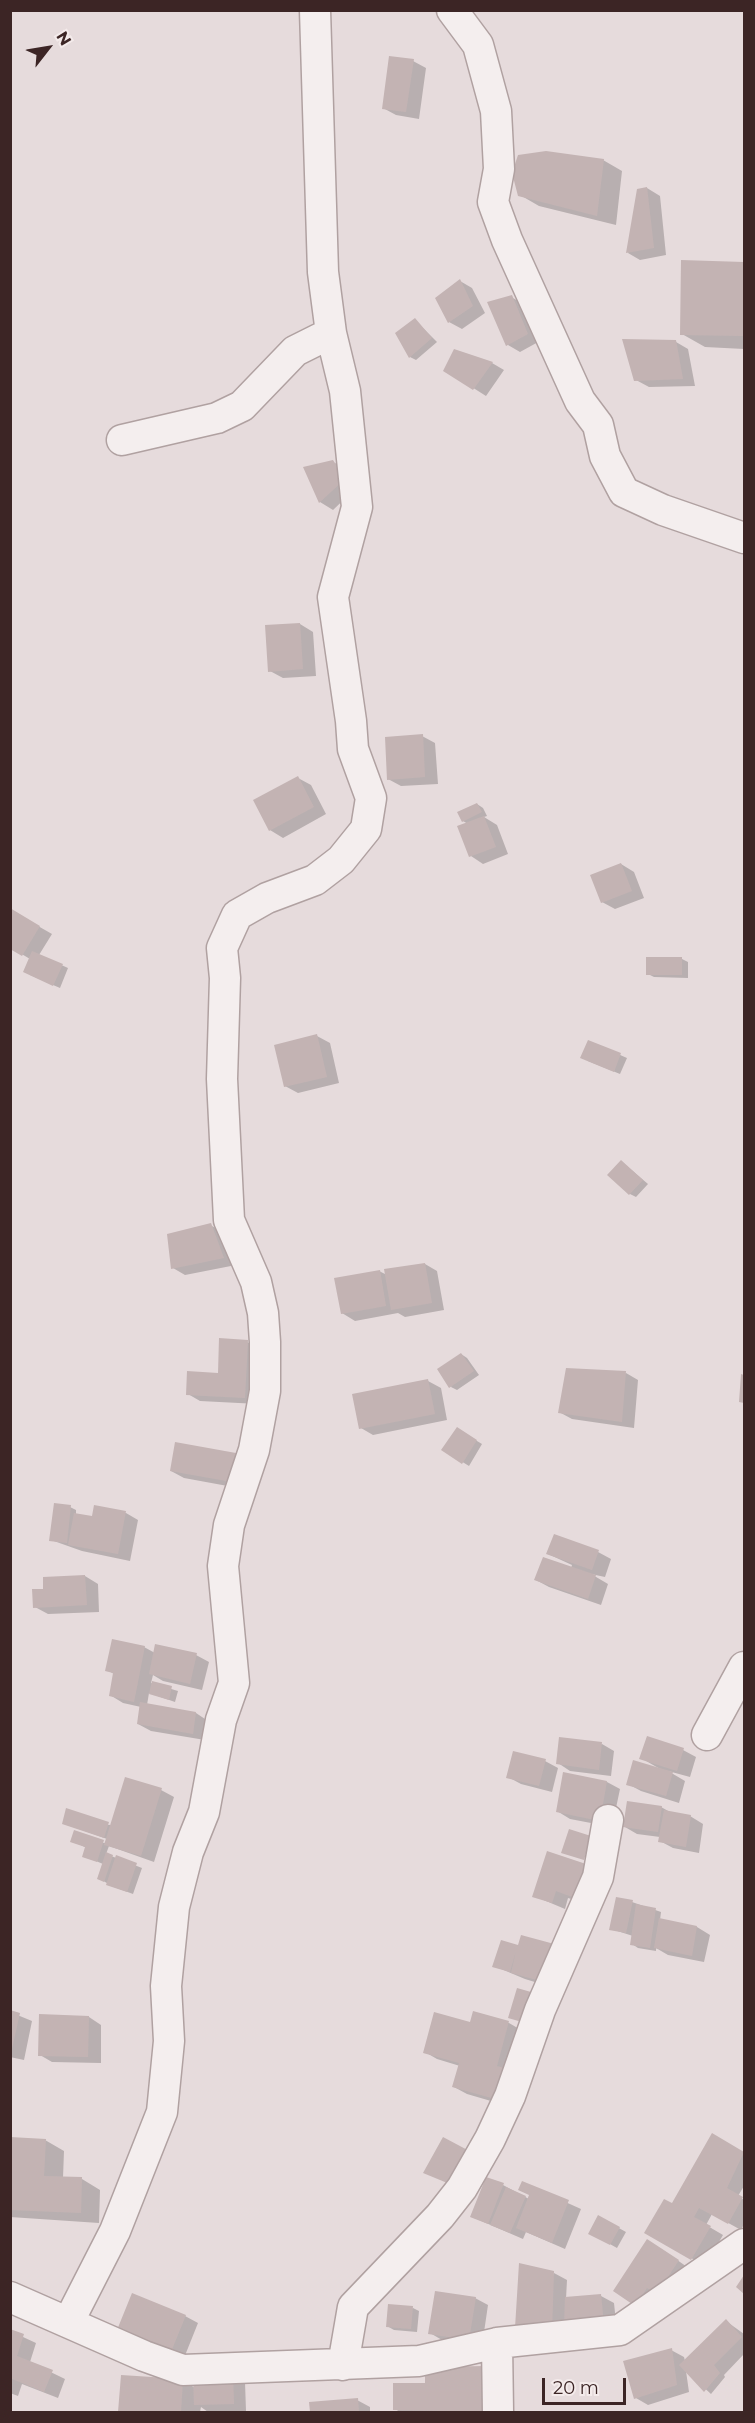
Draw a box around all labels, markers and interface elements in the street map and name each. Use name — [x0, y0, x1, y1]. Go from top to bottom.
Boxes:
north arrow — [18, 18, 78, 78]
text: N — [52, 28, 75, 49]
scale bar — [545, 2366, 629, 2404]
text: 20 m — [553, 2377, 599, 2399]

